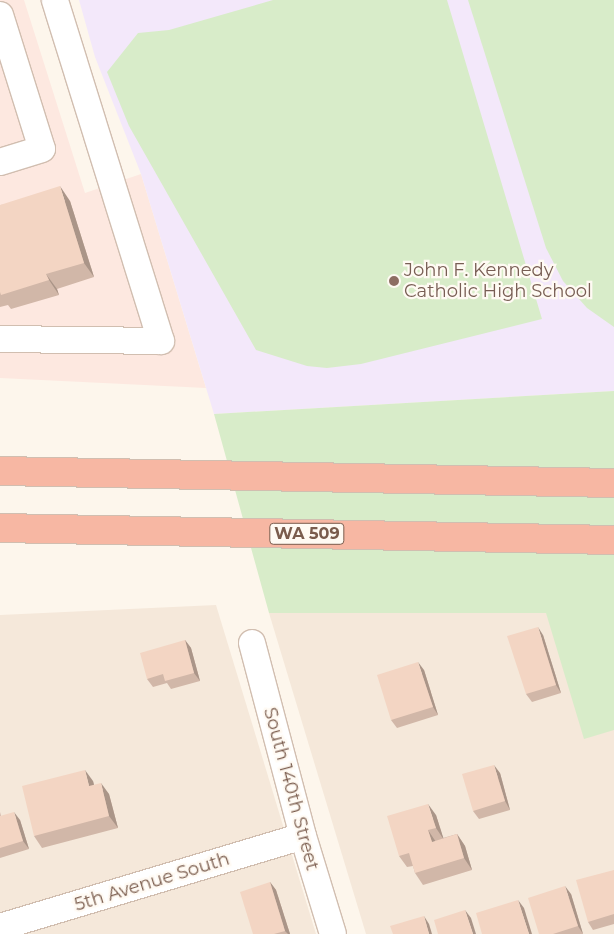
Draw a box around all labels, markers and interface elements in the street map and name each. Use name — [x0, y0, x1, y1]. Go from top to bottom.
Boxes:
place label: John F. Kennedy Catholic High School — [404, 260, 592, 302]
marker: John F. Kennedy Catholic High School — [388, 275, 400, 287]
road number: WA 509 — [268, 520, 346, 548]
street label: South 140th Street — [259, 705, 323, 873]
street label: 5th Avenue South — [72, 848, 232, 916]

